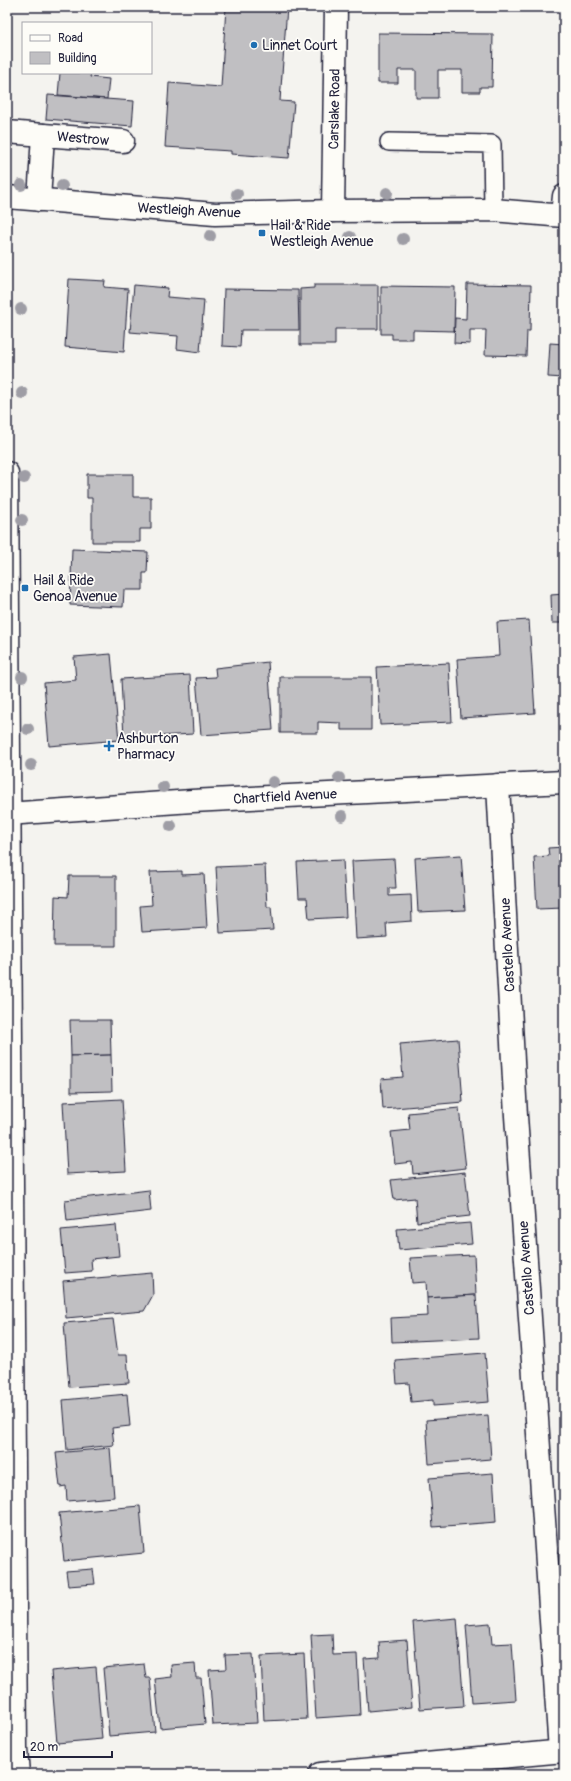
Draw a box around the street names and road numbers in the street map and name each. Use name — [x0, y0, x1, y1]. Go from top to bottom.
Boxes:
street label: Carslake Road — [325, 68, 344, 150]
street label: Westrow — [56, 128, 110, 149]
street label: Westleigh Avenue — [137, 199, 241, 222]
street label: Chartfield Avenue — [233, 785, 337, 808]
street label: Castello Avenue — [497, 897, 518, 992]
street label: Castello Avenue — [515, 1220, 538, 1316]

